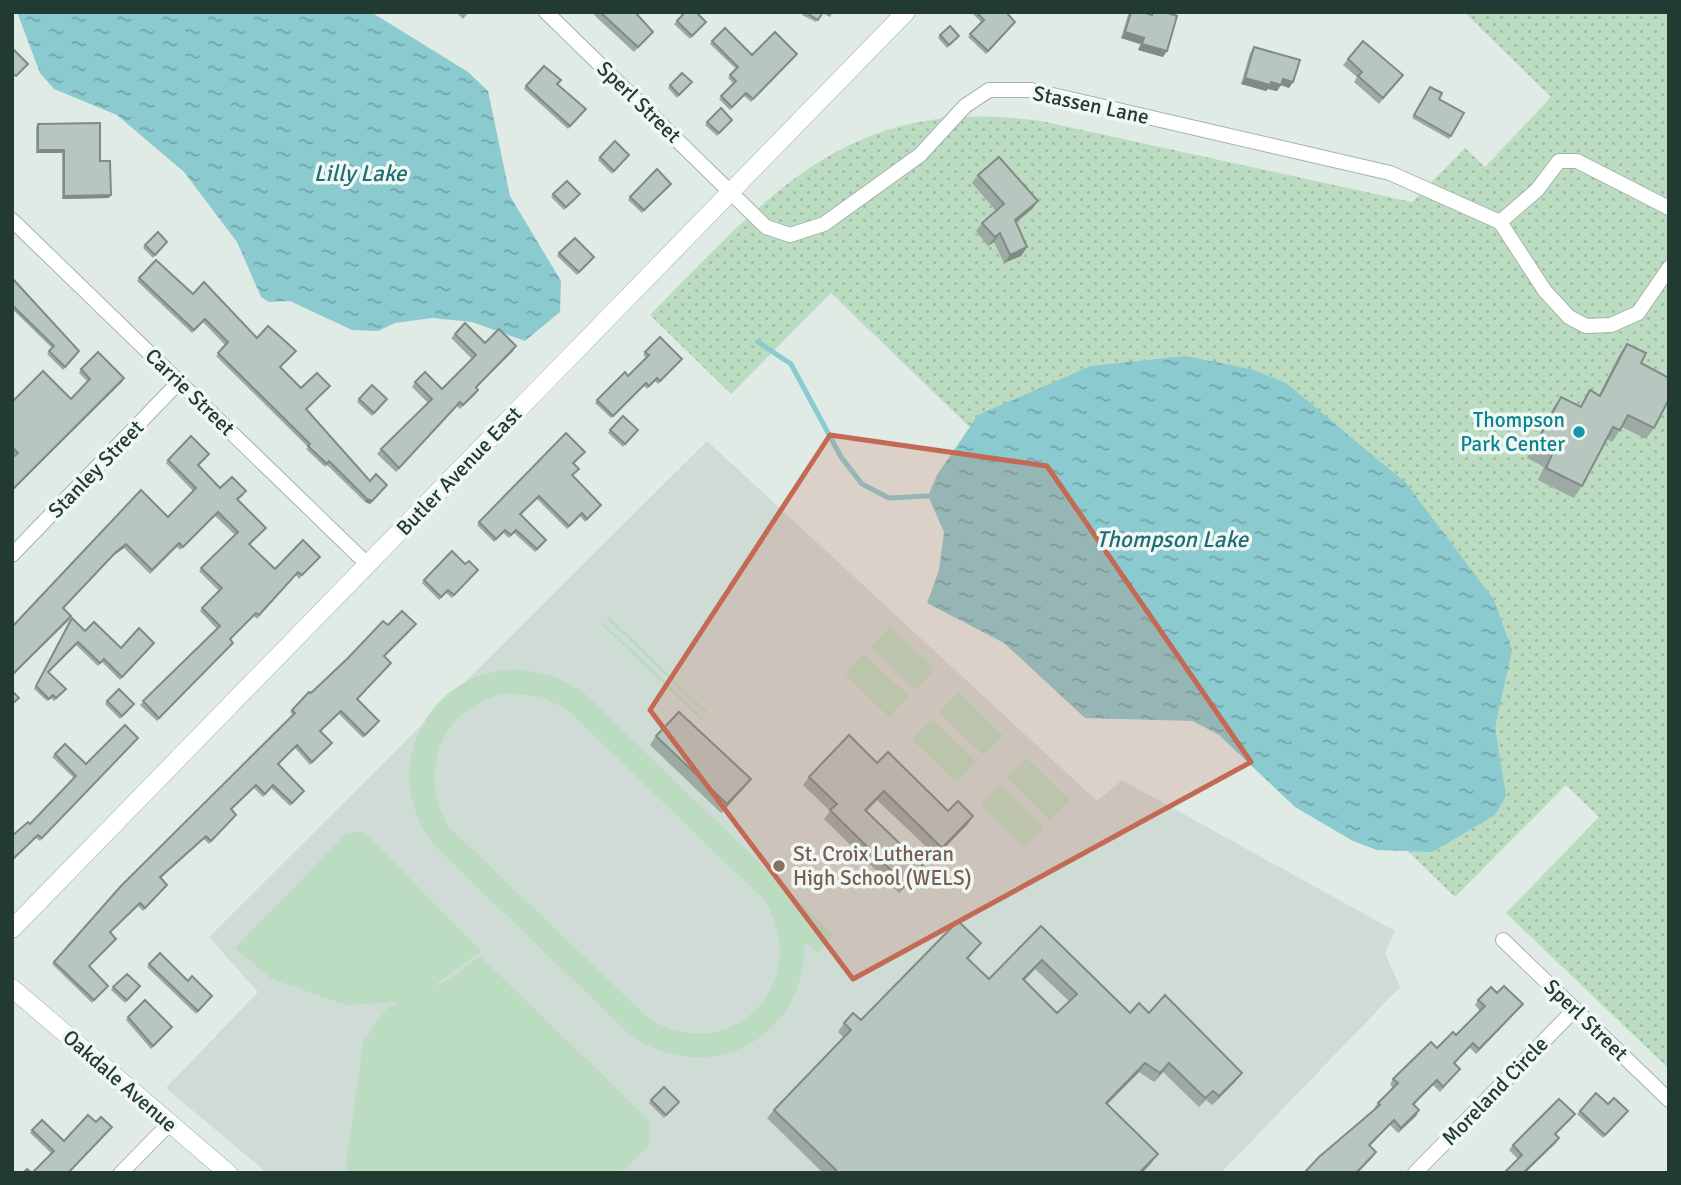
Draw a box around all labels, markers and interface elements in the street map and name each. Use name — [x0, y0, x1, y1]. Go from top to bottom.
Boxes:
street label: Sperl Street — [592, 56, 686, 148]
street label: Stassen Lane — [1031, 80, 1151, 130]
water label: Lilly Lake — [314, 159, 408, 188]
street label: Carrie Street — [140, 343, 240, 441]
street label: Butler Avenue East — [391, 401, 527, 541]
place label: Thompson Park Center — [1460, 407, 1565, 457]
street label: Stanley Street — [43, 414, 149, 524]
marker: Thompson Park Center — [1571, 424, 1587, 440]
water label: Thompson Lake — [1096, 525, 1249, 554]
place label: St. Croix Lutheran High School (WELS) — [793, 841, 972, 891]
marker: St. Croix Lutheran High School (WELS) — [771, 858, 787, 874]
street label: Sperl Street — [1539, 974, 1633, 1066]
street label: Oakdale Avenue — [58, 1024, 182, 1138]
street label: Moreland Circle — [1436, 1031, 1554, 1151]

